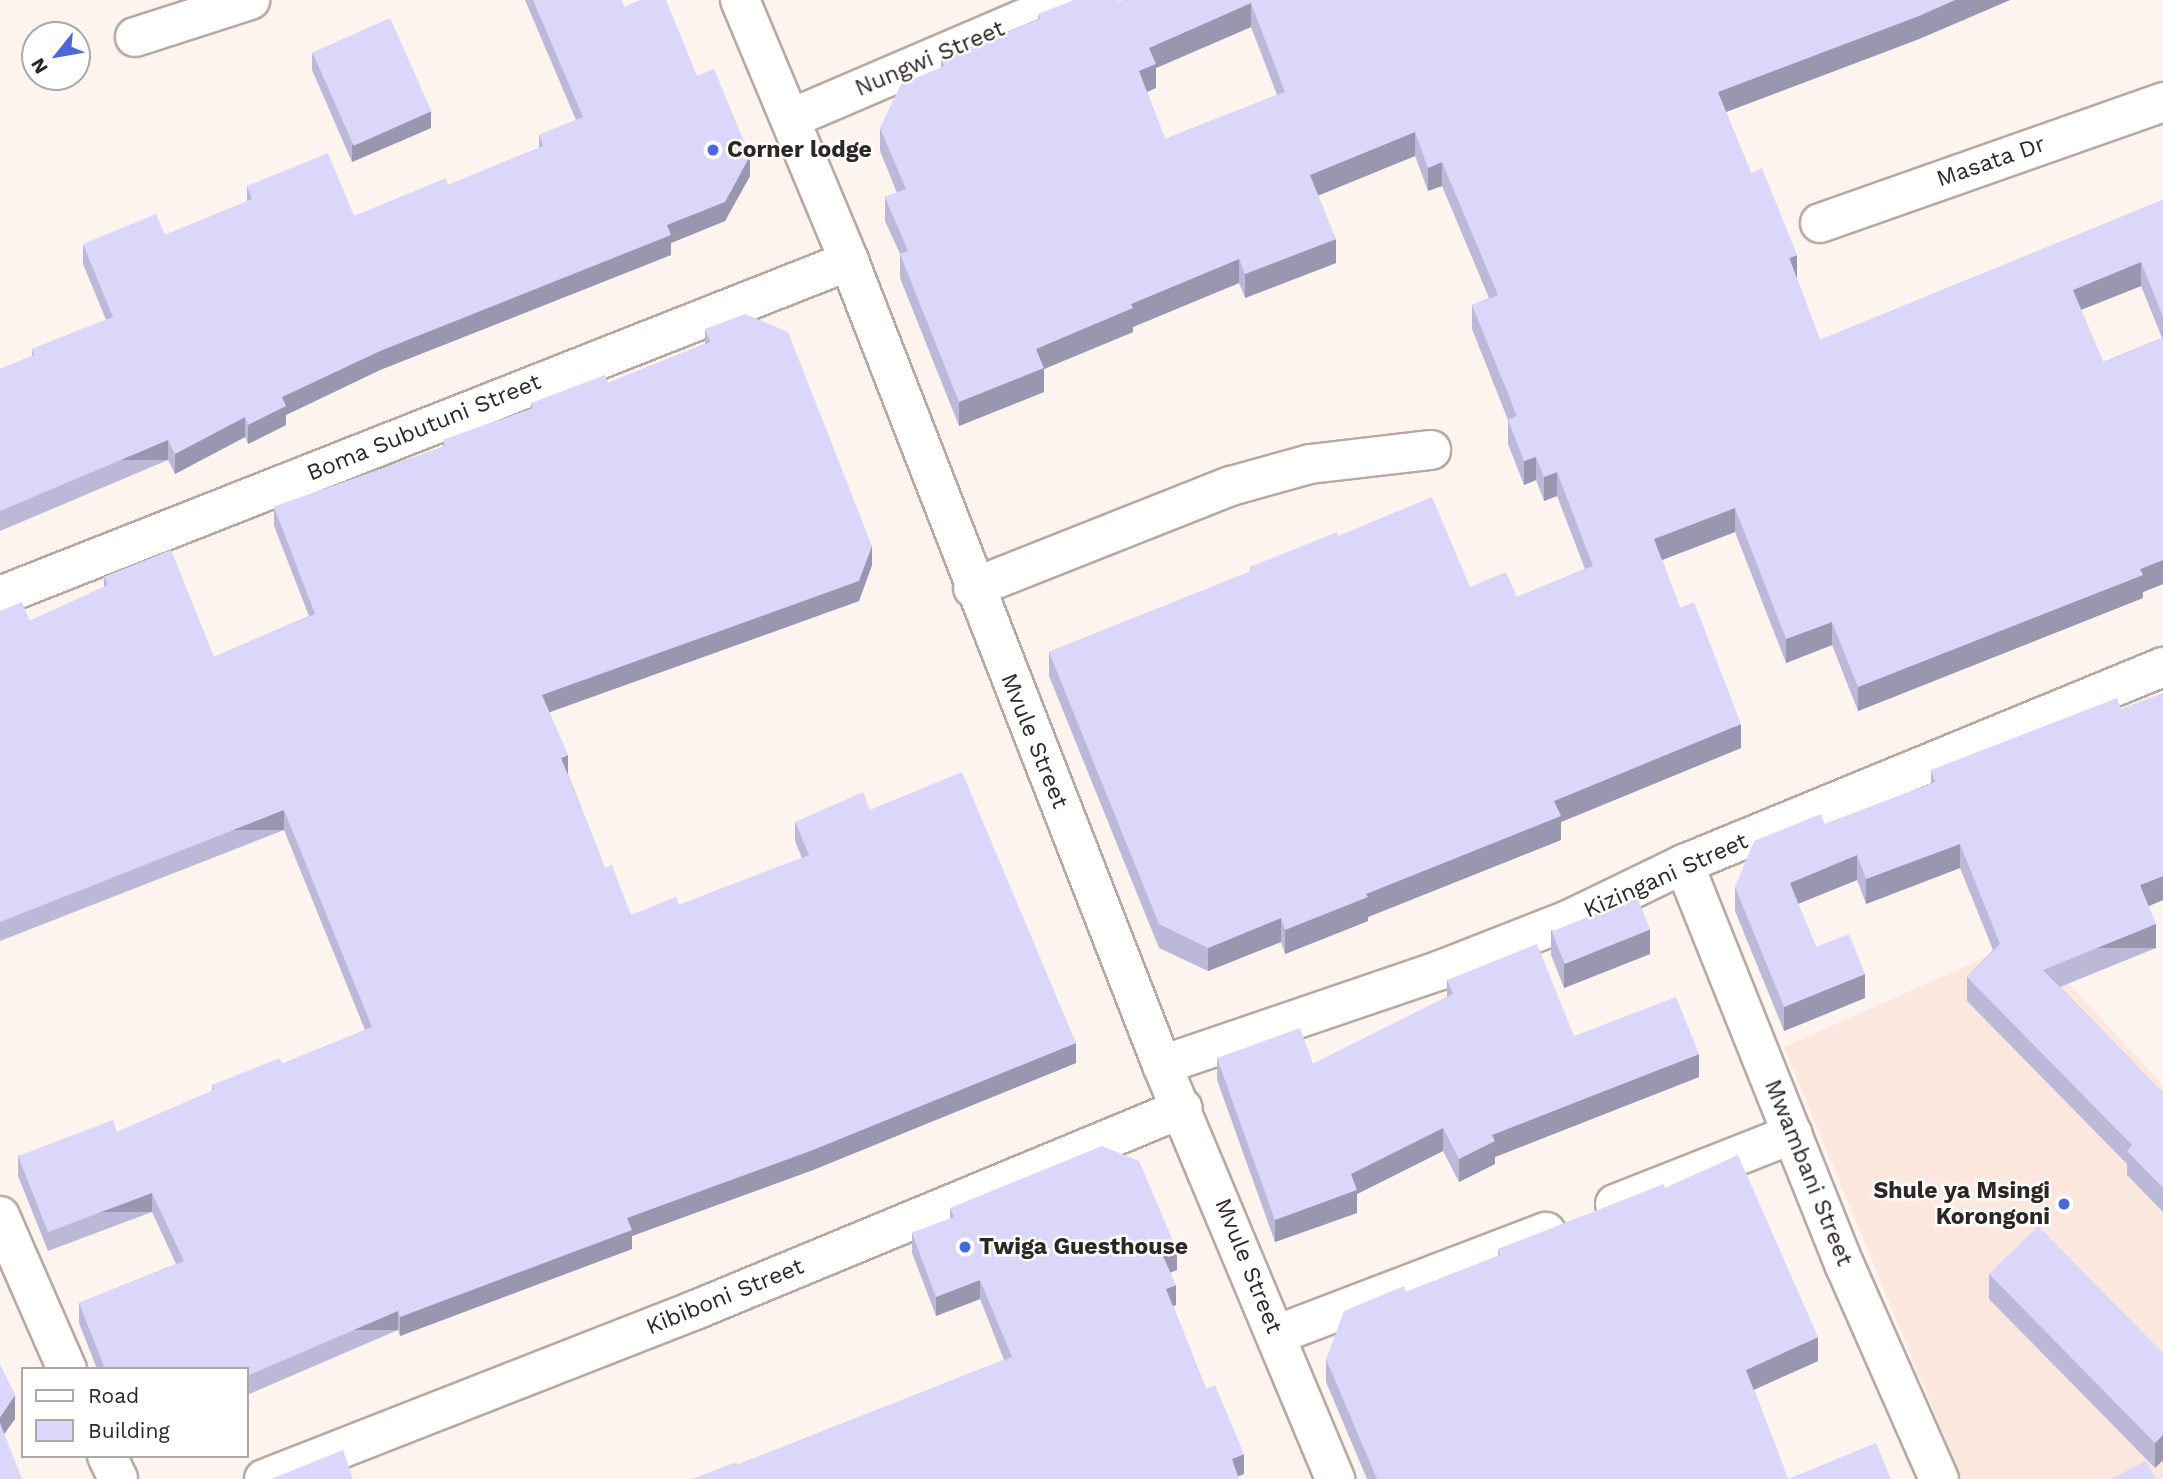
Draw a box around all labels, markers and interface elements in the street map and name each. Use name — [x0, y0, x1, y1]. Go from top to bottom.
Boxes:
street label: Nungwi Street — [851, 15, 1009, 103]
north arrow — [21, 21, 91, 91]
text: N — [26, 54, 53, 78]
street label: Masata Dr — [1933, 130, 2049, 194]
place label: Corner lodge — [727, 136, 872, 164]
marker: Corner lodge — [705, 142, 721, 158]
street label: Boma Subutuni Street — [303, 368, 545, 488]
street label: Mvule Street — [994, 669, 1074, 813]
street label: Kizingani Street — [1580, 827, 1752, 925]
street label: Mwambani Street — [1758, 1076, 1858, 1270]
place label: Shule ya Msingi Korongoni — [1873, 1177, 2050, 1231]
street label: Mvule Street — [1208, 1194, 1288, 1338]
marker: Shule ya Msingi Korongoni — [2056, 1196, 2072, 1212]
place label: Twiga Guesthouse — [979, 1233, 1188, 1261]
marker: Twiga Guesthouse — [957, 1239, 973, 1255]
street label: Kibiboni Street — [642, 1253, 808, 1341]
legend — [21, 1367, 248, 1458]
text: Road — [88, 1383, 139, 1408]
text: Building — [88, 1418, 170, 1443]

